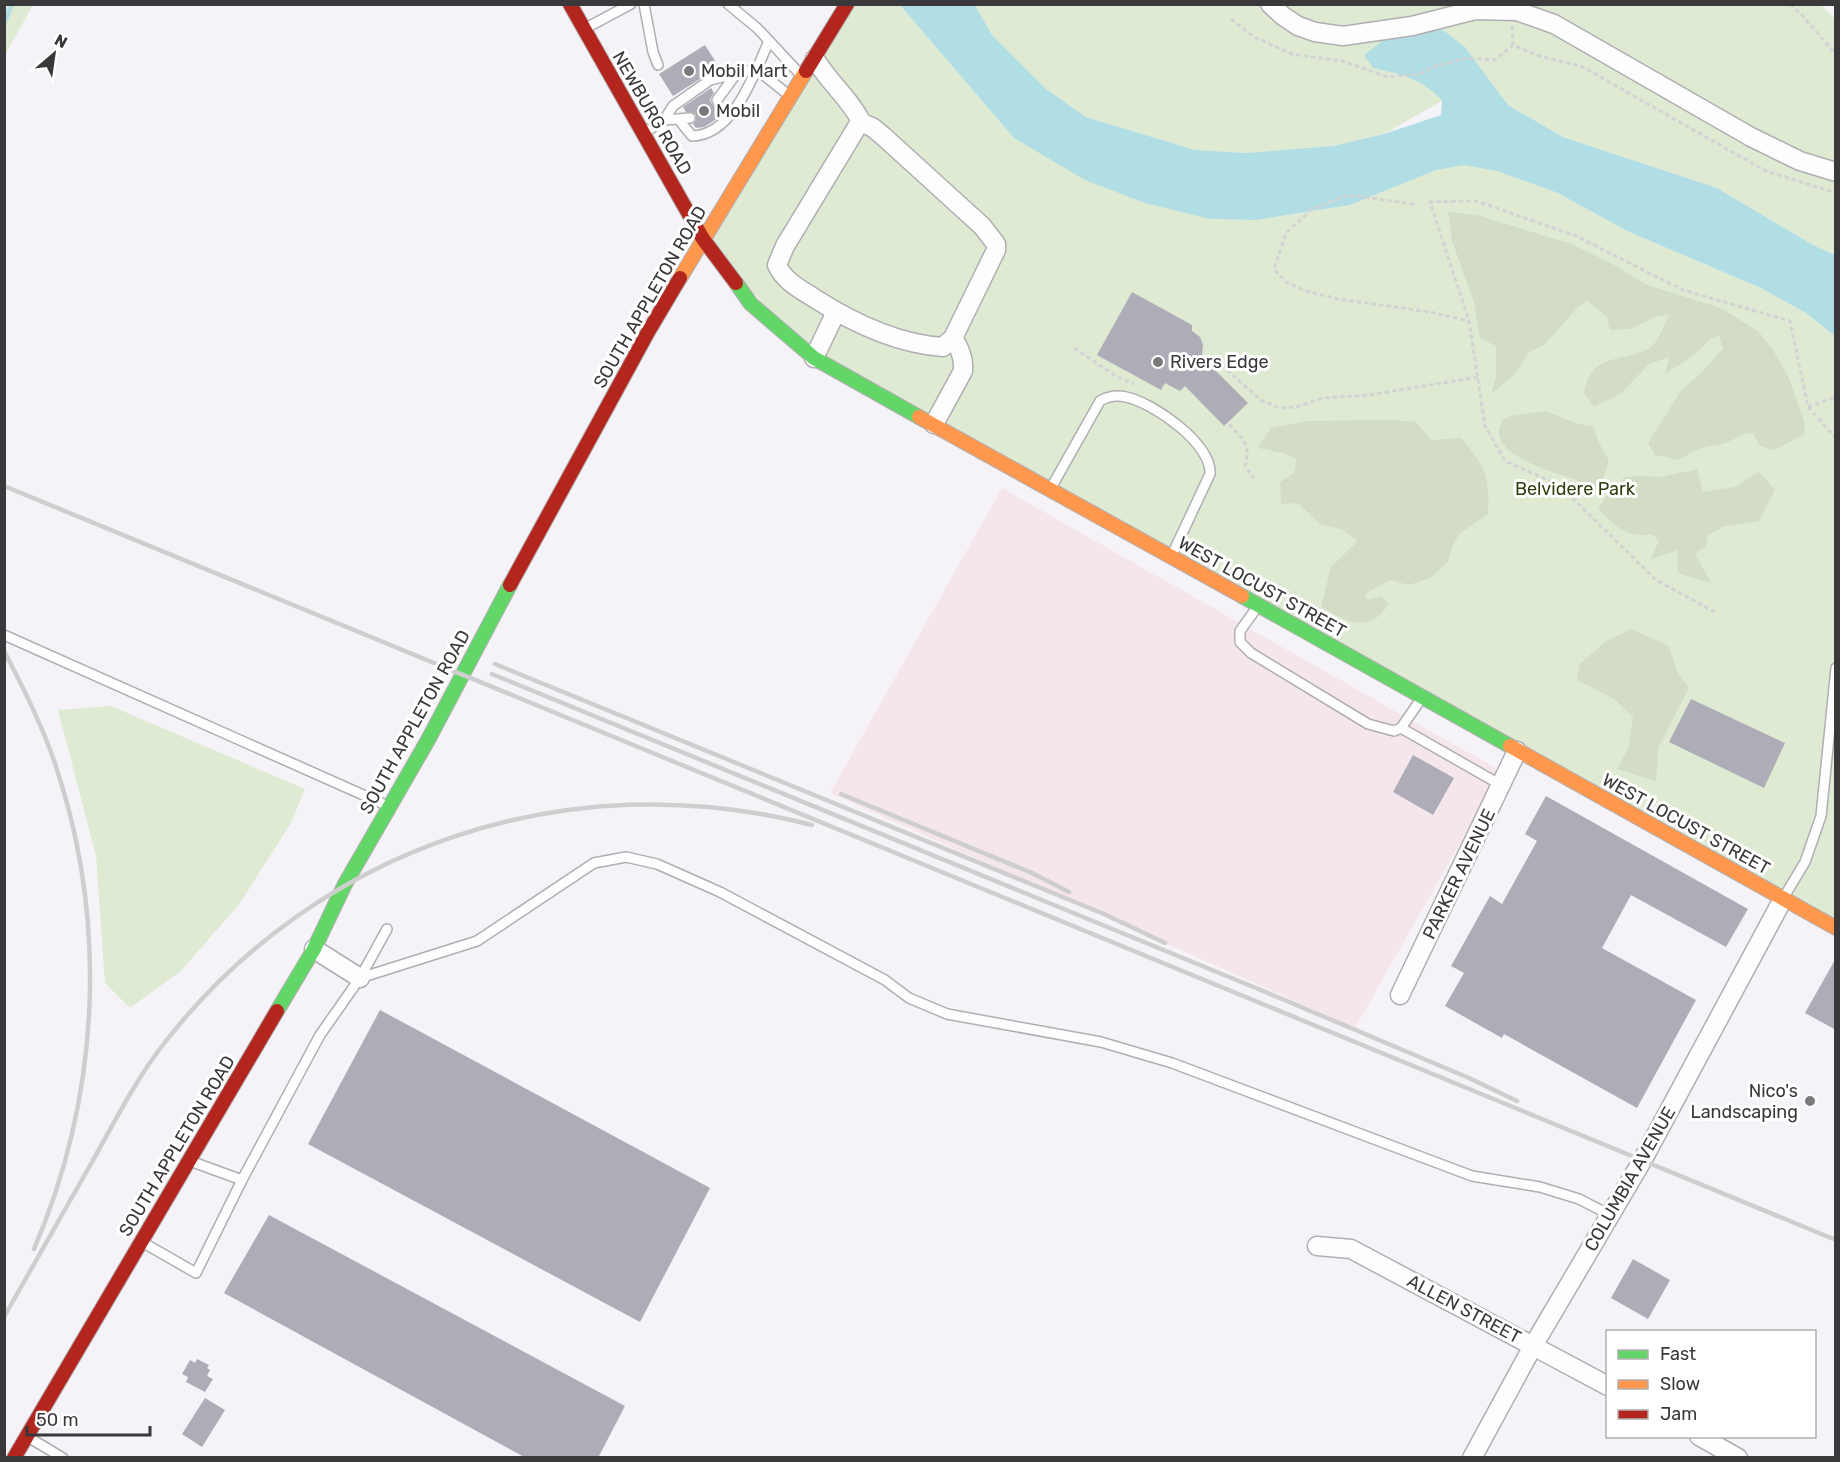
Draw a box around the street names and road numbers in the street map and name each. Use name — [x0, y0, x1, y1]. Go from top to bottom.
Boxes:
street label: NEWBURG ROAD — [608, 47, 696, 179]
street label: SOUTH APPLETON ROAD — [589, 202, 711, 392]
street label: WEST LOCUST STREET — [1174, 532, 1350, 642]
street label: SOUTH APPLETON ROAD — [355, 626, 475, 818]
street label: WEST LOCUST STREET — [1598, 769, 1774, 879]
street label: PARKER AVENUE — [1418, 805, 1500, 943]
street label: SOUTH APPLETON ROAD — [114, 1052, 240, 1240]
street label: COLUMBIA AVENUE — [1580, 1103, 1680, 1255]
street label: ALLEN STREET — [1403, 1270, 1525, 1348]

